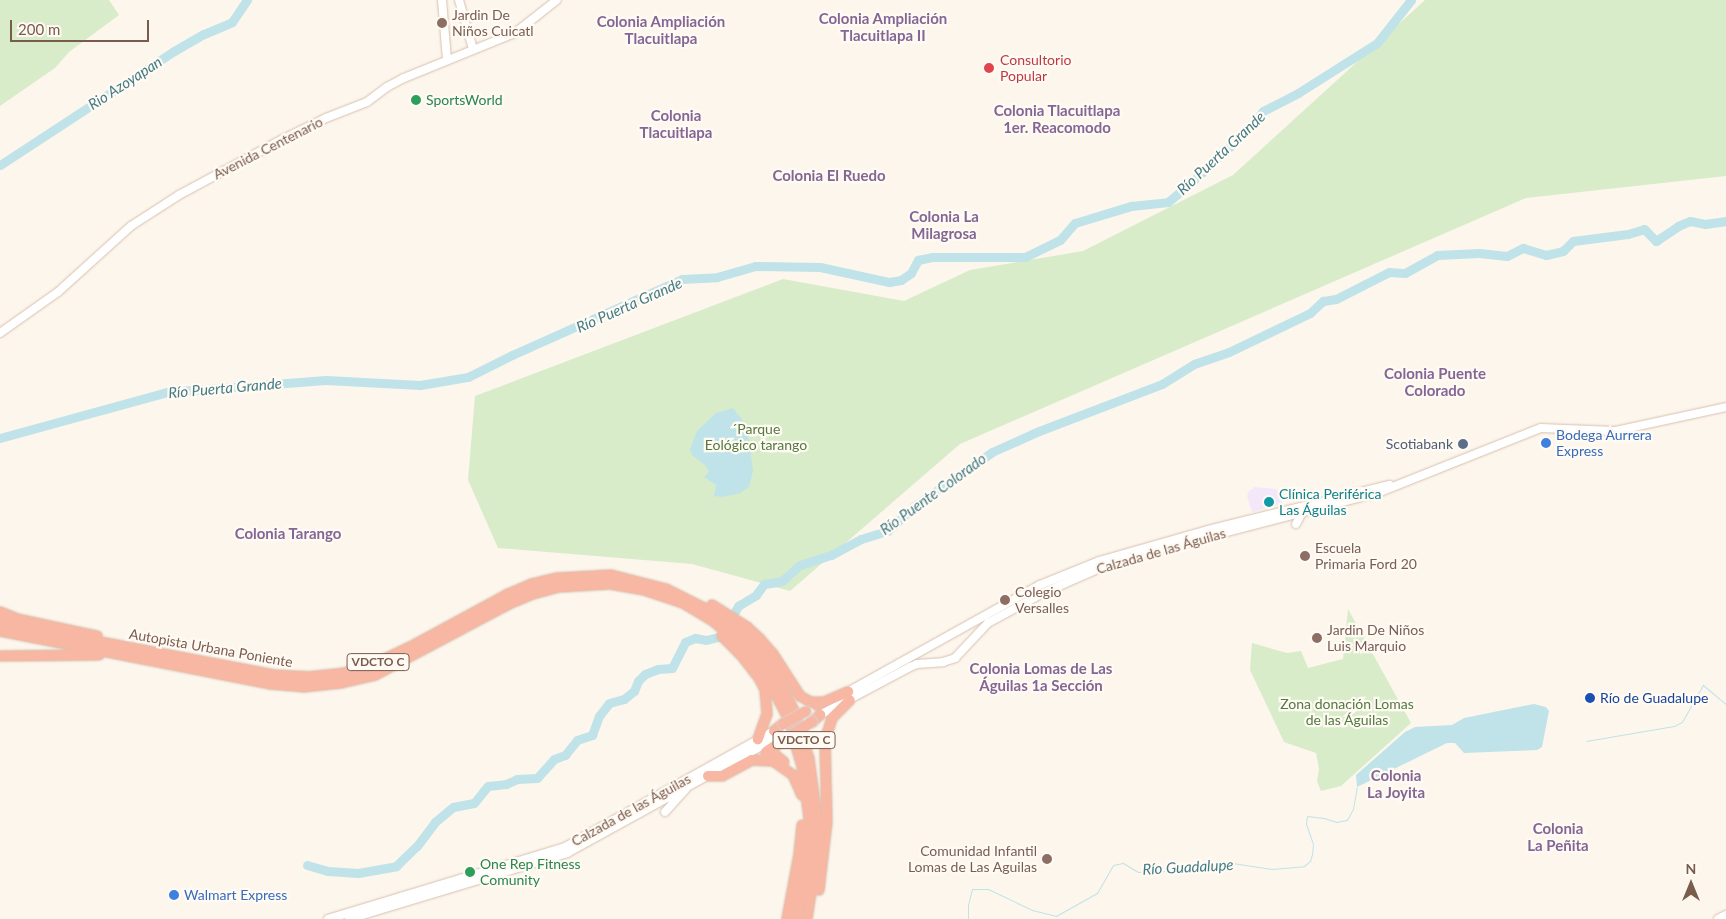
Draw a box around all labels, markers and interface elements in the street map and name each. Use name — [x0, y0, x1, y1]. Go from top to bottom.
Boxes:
place label: Jardin De Niños Cuicatl — [452, 7, 534, 40]
district label: Colonia Ampliación Tlacuitlapa II — [818, 9, 948, 44]
scale bar — [12, 10, 151, 42]
district label: Colonia Ampliación Tlacuitlapa — [596, 12, 726, 47]
marker: Jardin De Niños Cuicatl — [436, 17, 448, 29]
text: 200 m — [18, 20, 60, 38]
water label: Rio Azoyapan — [85, 52, 165, 114]
place label: Consultorio Popular — [1000, 52, 1071, 84]
marker: Consultorio Popular — [982, 61, 996, 75]
place label: SportsWorld — [426, 92, 503, 108]
marker: SportsWorld — [410, 94, 422, 106]
district label: Colonia Tlacuitlapa 1er. Reacomodo — [993, 101, 1121, 136]
district label: Colonia Tlacuitlapa — [640, 106, 712, 141]
water label: Río Puerta Grande — [1173, 108, 1269, 198]
street label: Avenida Centenario — [210, 113, 326, 183]
district label: Colonia El Ruedo — [772, 167, 886, 185]
district label: Colonia La Milagrosa — [909, 207, 979, 242]
water label: Río Puerta Grande — [573, 274, 685, 336]
district label: Colonia Puente Colorado — [1384, 364, 1486, 399]
water label: Río Puerta Grande — [167, 374, 283, 402]
park label: ´Parque Eológico tarango — [705, 421, 807, 454]
place label: Bodega Aurrera Express — [1556, 427, 1652, 460]
place label: Scotiabank — [1386, 436, 1453, 452]
marker: Bodega Aurrera Express — [1540, 437, 1552, 449]
marker: Scotiabank — [1457, 438, 1469, 450]
water label: Río Puente Colorado — [876, 449, 990, 539]
place label: Clínica Periférica Las Águilas — [1279, 486, 1381, 518]
marker: Clínica Periférica Las Águilas — [1263, 496, 1275, 508]
street label: Calzada de las Águilas — [1094, 524, 1228, 578]
district label: Colonia Tarango — [234, 525, 342, 543]
place label: Escuela Primaria Ford 20 — [1315, 540, 1417, 572]
marker: Escuela Primaria Ford 20 — [1299, 550, 1311, 562]
place label: Colegio Versalles — [1015, 584, 1069, 616]
marker: Colegio Versalles — [999, 594, 1011, 606]
place label: Jardin De Niños Luis Marquio — [1327, 622, 1424, 654]
street label: Autopista Urbana Poniente — [128, 625, 294, 671]
marker: Jardin De Niños Luis Marquio — [1311, 632, 1323, 644]
road number: VDCTO C — [346, 652, 410, 672]
district label: Colonia Lomas de Las Águilas 1a Sección — [970, 659, 1112, 694]
place label: Río de Guadalupe — [1600, 690, 1708, 706]
marker: Río de Guadalupe — [1584, 692, 1596, 704]
park label: Zona donación Lomas de las Águilas — [1280, 696, 1414, 729]
road number: VDCTO C — [772, 730, 836, 750]
district label: Colonia La Joyita — [1367, 766, 1425, 801]
street label: Calzada de las Águilas — [568, 770, 694, 850]
district label: Colonia La Peñita — [1527, 819, 1589, 854]
place label: Comunidad Infantil Lomas de Las Aguilas — [907, 843, 1037, 876]
marker: Comunidad Infantil Lomas de Las Aguilas — [1041, 853, 1053, 865]
place label: One Rep Fitness Comunity — [480, 856, 581, 889]
water label: Río Guadalupe — [1142, 856, 1234, 878]
north arrow — [1666, 859, 1716, 909]
text: N — [1686, 860, 1696, 877]
marker: One Rep Fitness Comunity — [464, 866, 476, 878]
place label: Walmart Express — [184, 887, 287, 903]
marker: Walmart Express — [168, 889, 180, 901]

